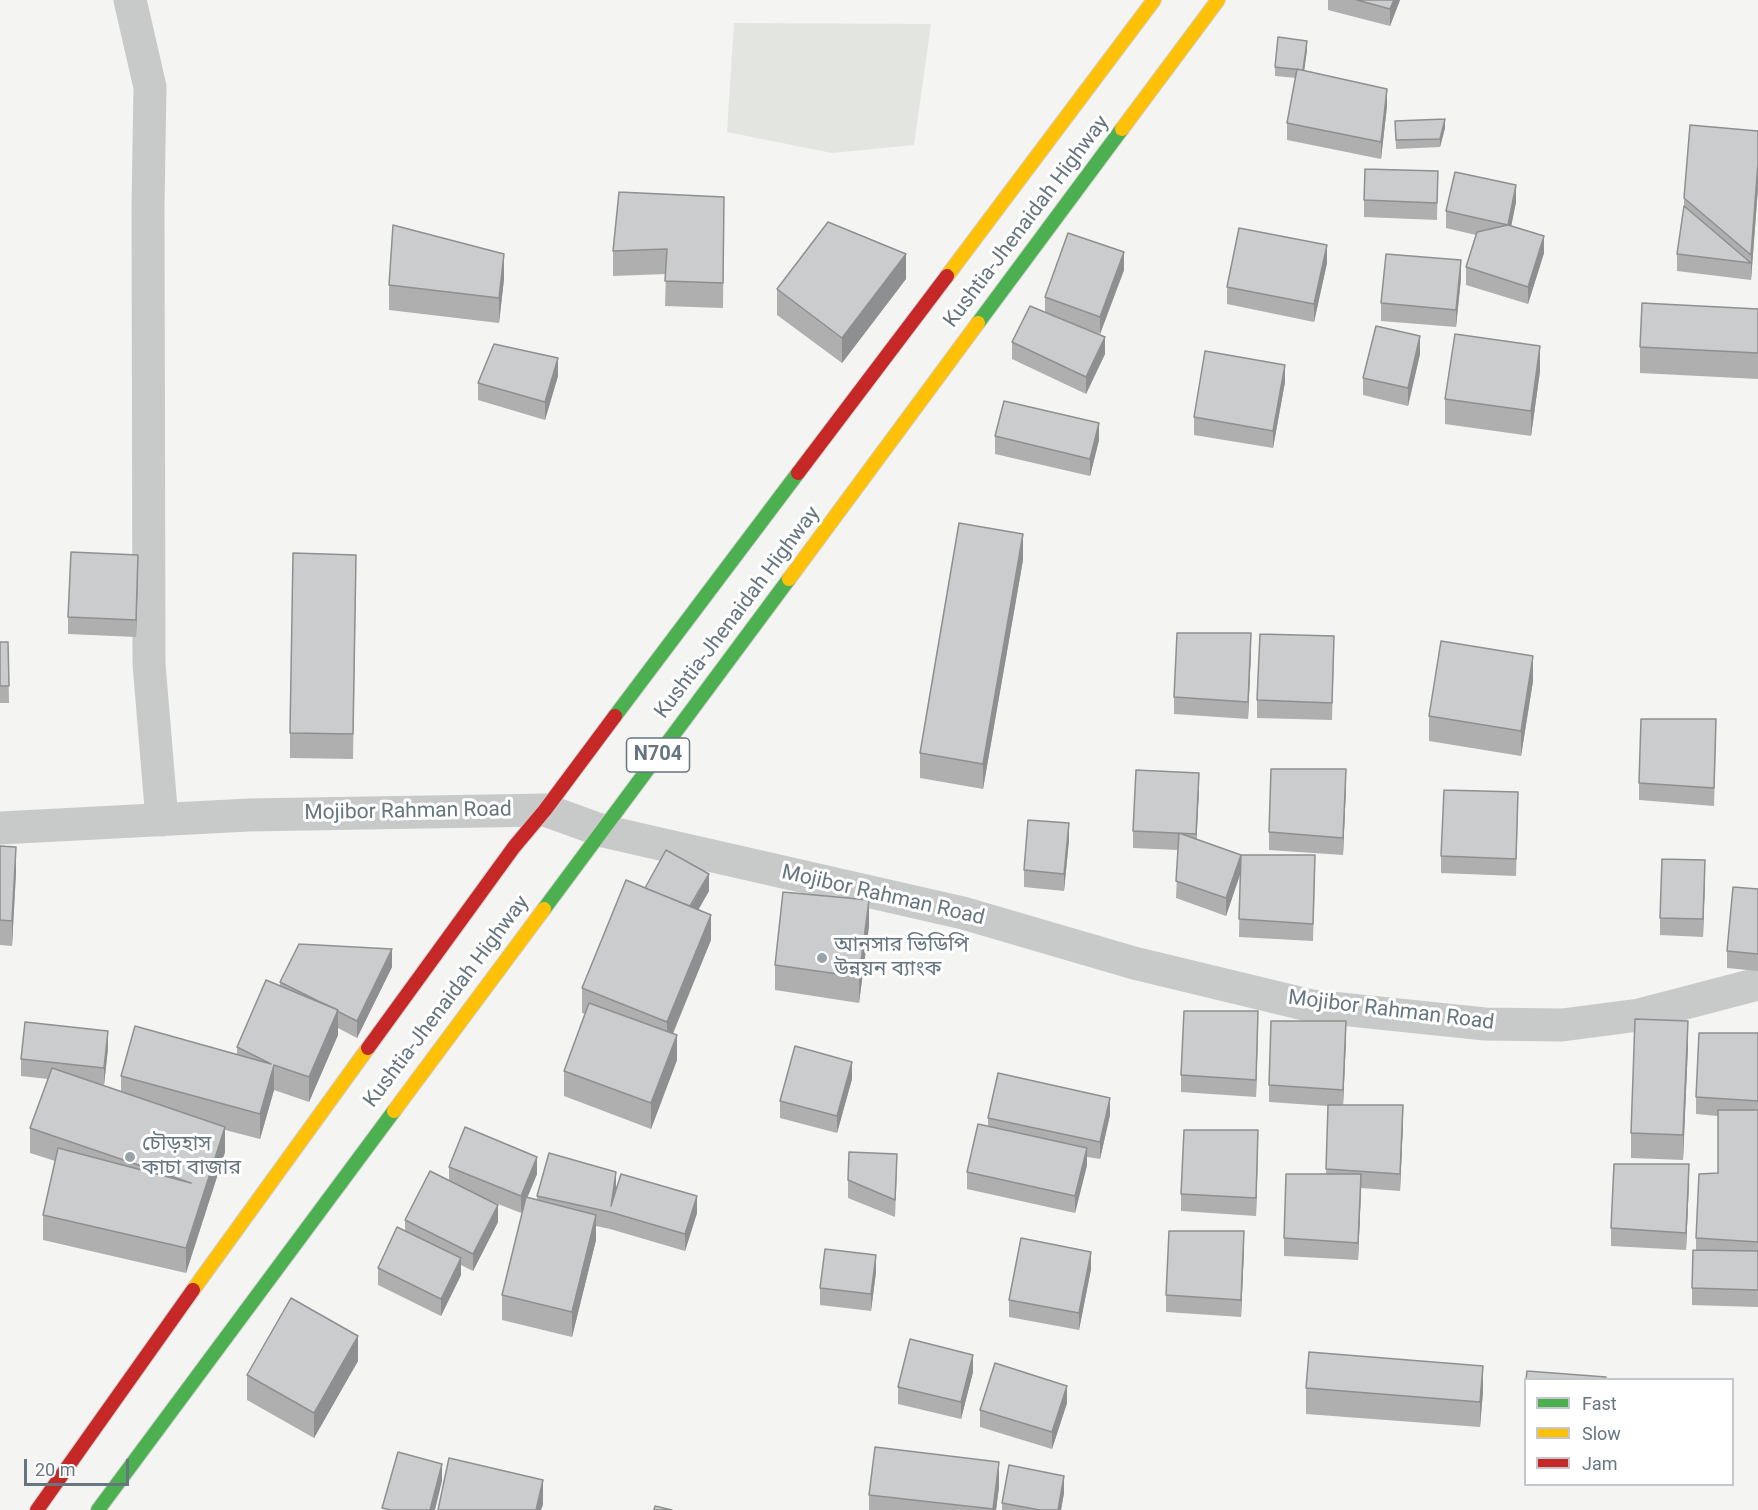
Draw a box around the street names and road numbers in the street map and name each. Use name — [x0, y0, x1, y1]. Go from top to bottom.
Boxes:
street label: Kushtia-Jhenaidah Highway — [939, 111, 1115, 333]
street label: Kushtia-Jhenaidah Highway — [650, 502, 826, 724]
road number: N704 — [626, 738, 690, 772]
street label: Mojibor Rahman Road — [304, 798, 512, 826]
street label: Mojibor Rahman Road — [779, 860, 987, 932]
street label: Kushtia-Jhenaidah Highway — [359, 891, 535, 1113]
street label: Mojibor Rahman Road — [1287, 986, 1495, 1036]

